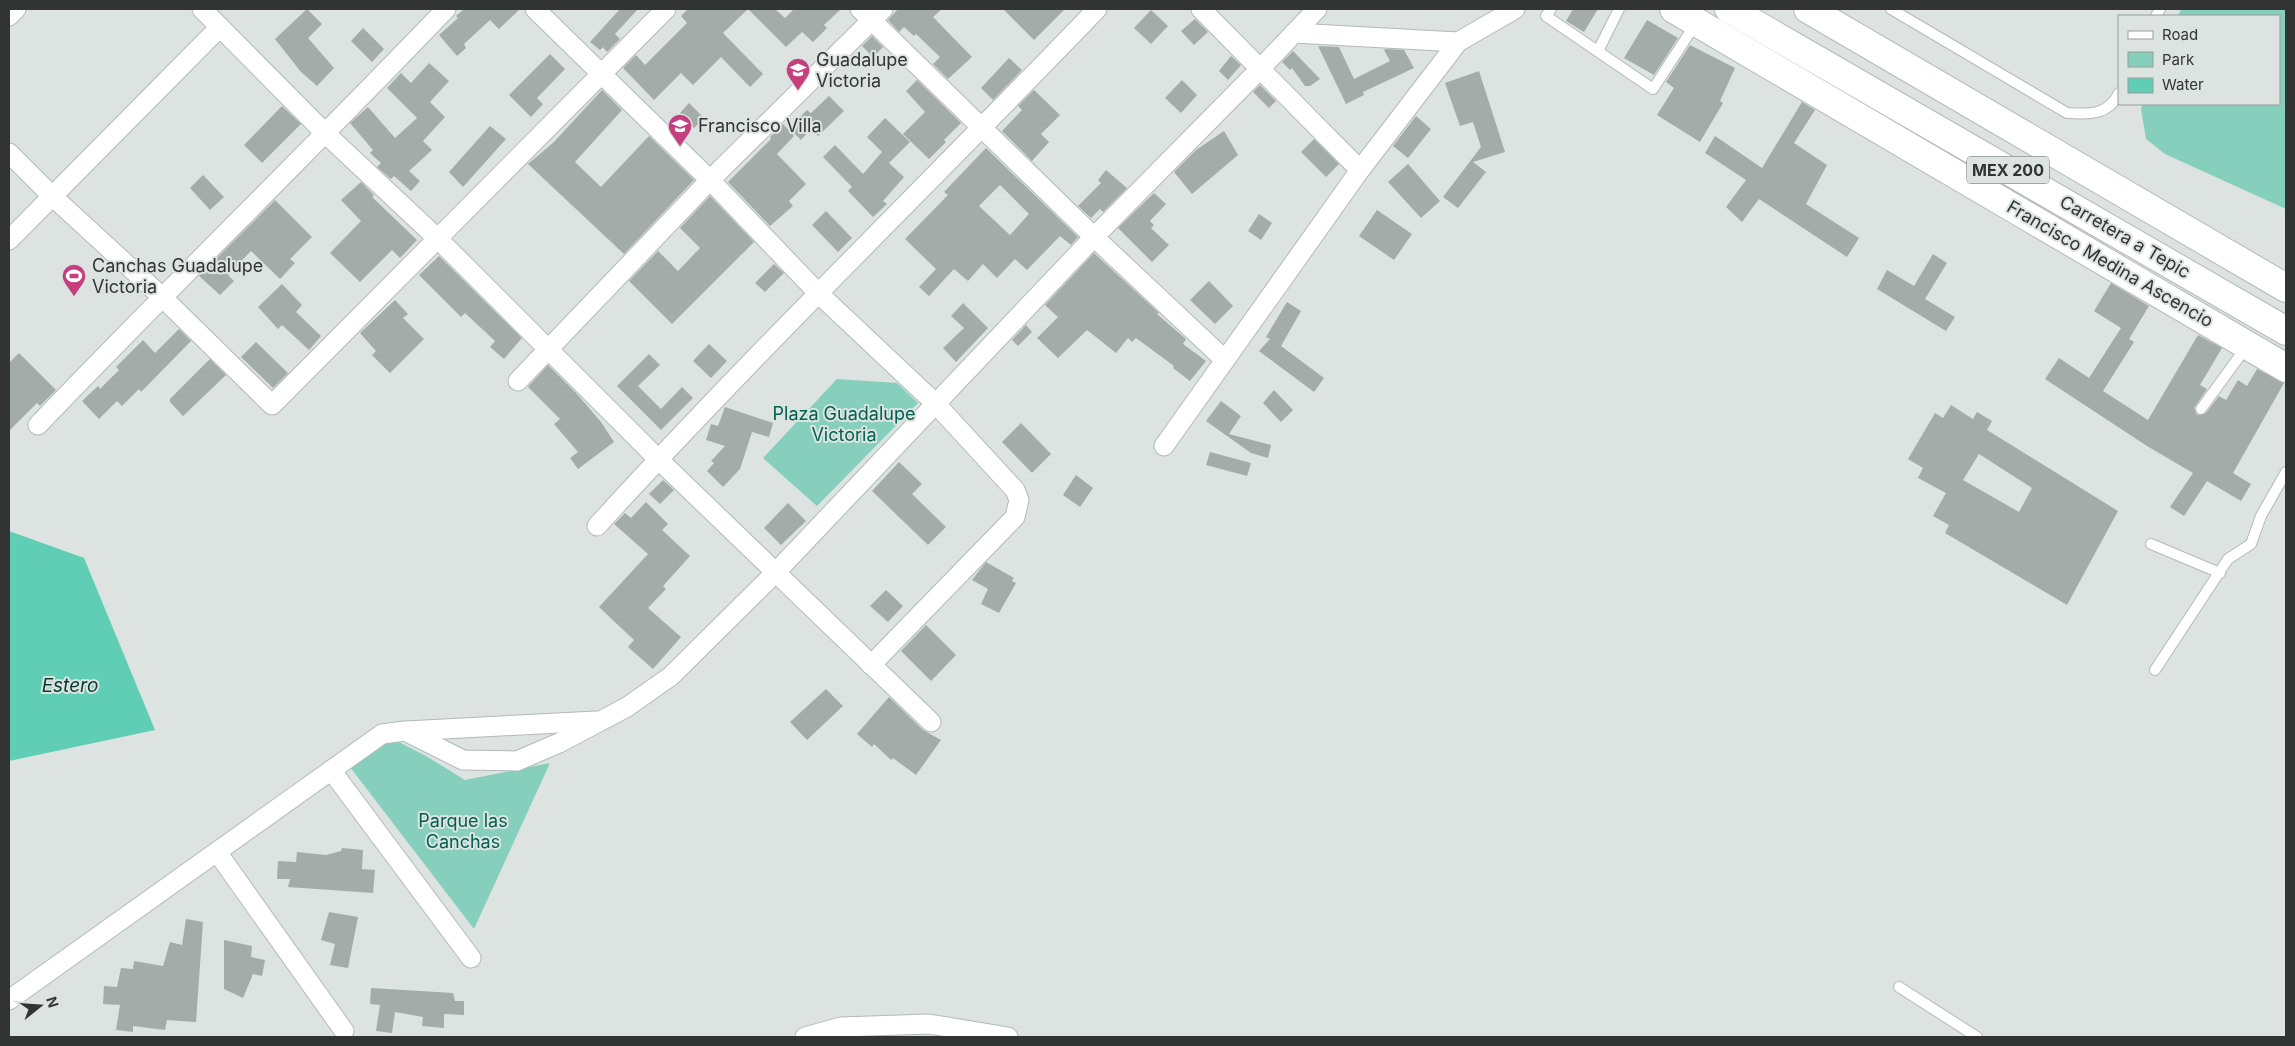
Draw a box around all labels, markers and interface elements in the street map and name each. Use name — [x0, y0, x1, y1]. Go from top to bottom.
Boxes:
legend — [2118, 15, 2280, 105]
text: Road — [2162, 25, 2198, 44]
place label: Guadalupe Victoria — [816, 49, 908, 91]
text: Park — [2162, 50, 2195, 69]
school or university icon: Guadalupe Victoria — [785, 57, 811, 91]
text: Water — [2162, 75, 2204, 94]
school or university icon: Francisco Villa — [667, 113, 693, 147]
place label: Francisco Villa — [698, 115, 822, 136]
road number: MEX 200 — [1967, 156, 2049, 184]
street label: Carretera a Tepic — [2056, 191, 2194, 282]
street label: Francisco Medina Ascencio — [2003, 196, 2217, 331]
place label: Canchas Guadalupe Victoria — [92, 255, 263, 297]
sports icon: Canchas Guadalupe Victoria — [61, 263, 87, 297]
park label: Plaza Guadalupe Victoria — [773, 403, 915, 445]
water label: Estero — [42, 674, 98, 697]
park label: Parque las Canchas — [418, 810, 508, 852]
north arrow — [15, 981, 65, 1031]
text: N — [43, 994, 63, 1010]

